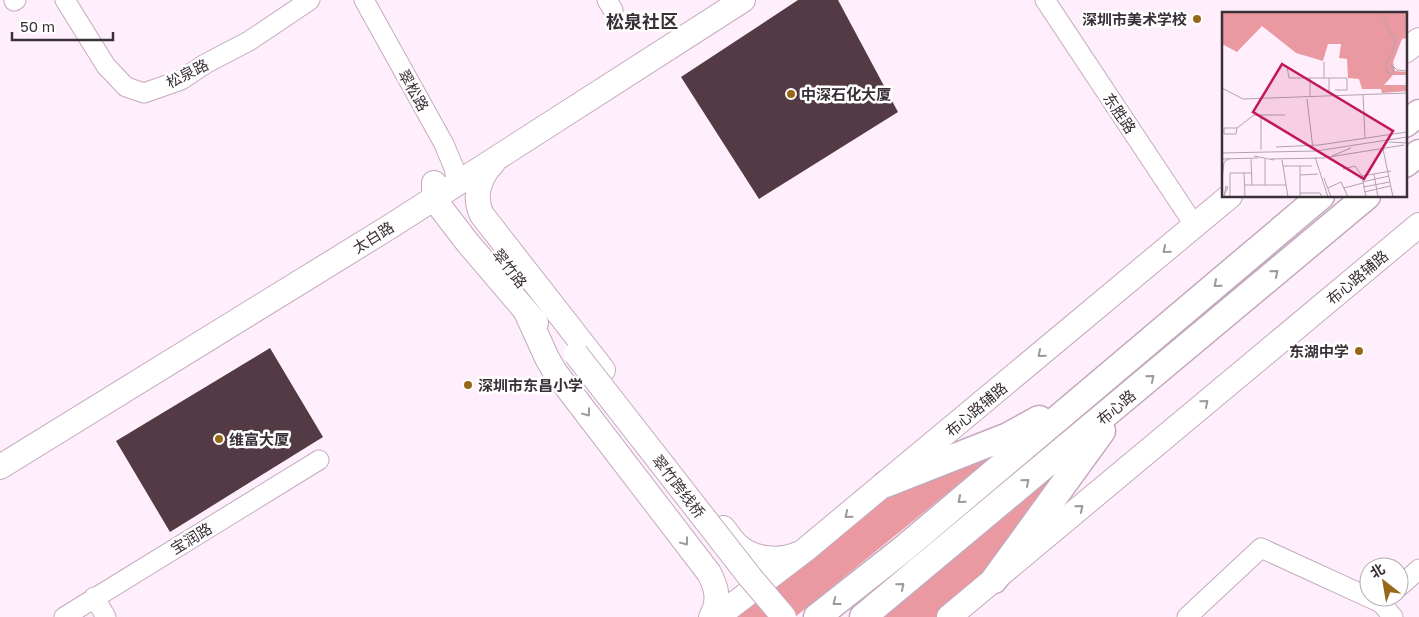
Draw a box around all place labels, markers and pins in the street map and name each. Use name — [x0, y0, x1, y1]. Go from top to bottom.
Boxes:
place label: 深圳市美术学校 — [1082, 10, 1187, 28]
marker: 深圳市美术学校 — [1191, 13, 1203, 25]
place label: 中深石化大厦 — [801, 85, 891, 103]
marker: 中深石化大厦 — [785, 88, 797, 100]
place label: 东湖中学 — [1289, 342, 1349, 360]
marker: 东湖中学 — [1353, 345, 1365, 357]
place label: 深圳市东昌小学 — [478, 376, 583, 394]
marker: 深圳市东昌小学 — [462, 379, 474, 391]
place label: 维富大厦 — [229, 430, 289, 448]
marker: 维富大厦 — [213, 433, 225, 445]

